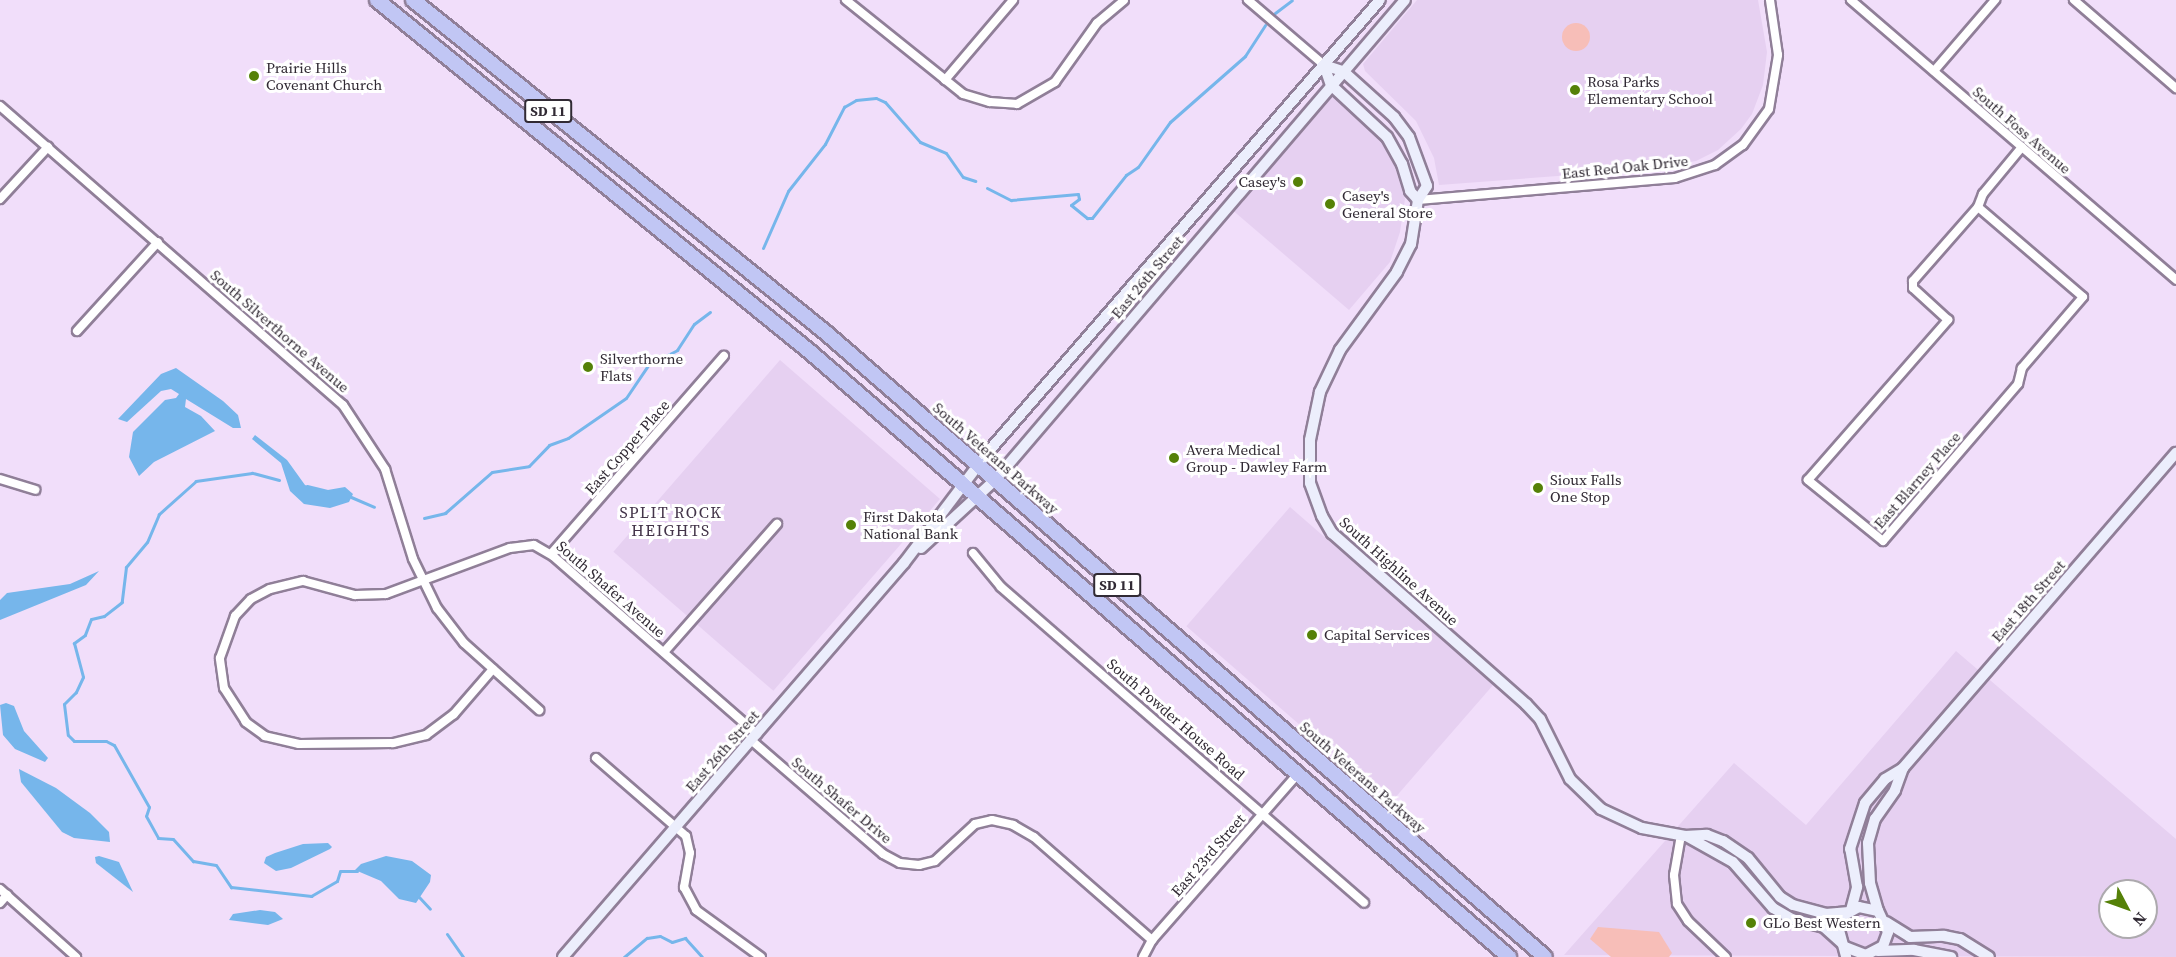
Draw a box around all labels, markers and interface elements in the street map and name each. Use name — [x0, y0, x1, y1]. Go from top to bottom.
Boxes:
place label: Prairie Hills Covenant Church — [266, 58, 382, 93]
marker: Prairie Hills Covenant Church — [247, 69, 261, 83]
place label: Rosa Parks Elementary School — [1587, 72, 1713, 107]
marker: Rosa Parks Elementary School — [1568, 83, 1582, 97]
street label: South Foss Avenue — [1969, 83, 2075, 177]
road number: SD 11 — [524, 100, 572, 122]
street label: East Red Oak Drive — [1561, 151, 1689, 183]
place label: Casey's — [1238, 173, 1286, 191]
marker: Casey's — [1291, 175, 1305, 189]
place label: Casey's General Store — [1342, 186, 1433, 221]
marker: Casey's General Store — [1323, 197, 1337, 211]
street label: East 26th Street — [1107, 232, 1187, 322]
street label: South Silverthorne Avenue — [207, 266, 353, 396]
place label: Silverthorne Flats — [600, 349, 683, 384]
marker: Silverthorne Flats — [581, 360, 595, 374]
street label: East Copper Place — [581, 396, 673, 498]
street label: South Veterans Parkway — [929, 398, 1063, 518]
street label: East Blarney Place — [1870, 428, 1964, 532]
place label: Avera Medical Group - Dawley Farm — [1186, 440, 1327, 475]
marker: Avera Medical Group - Dawley Farm — [1167, 451, 1181, 465]
place label: Sioux Falls One Stop — [1550, 470, 1622, 505]
marker: Sioux Falls One Stop — [1531, 481, 1545, 495]
district label: SPLIT ROCK HEIGHTS — [619, 502, 723, 540]
place label: First Dakota National Bank — [863, 507, 958, 542]
street label: South Highline Avenue — [1336, 513, 1462, 629]
marker: First Dakota National Bank — [844, 518, 858, 532]
street label: South Shafer Avenue — [553, 537, 669, 641]
street label: East 18th Street — [1988, 556, 2068, 646]
road number: SD 11 — [1093, 574, 1141, 596]
place label: Capital Services — [1324, 626, 1430, 644]
marker: Capital Services — [1305, 628, 1319, 642]
street label: South Powder House Road — [1104, 655, 1248, 783]
street label: East 26th Street — [682, 706, 762, 796]
street label: South Veterans Parkway — [1296, 717, 1430, 837]
street label: South Shafer Drive — [788, 753, 896, 847]
street label: East 23rd Street — [1167, 810, 1249, 900]
north arrow — [2098, 879, 2158, 939]
text: N — [2128, 908, 2152, 931]
place label: GLo Best Western — [1763, 914, 1881, 932]
marker: GLo Best Western — [1744, 916, 1758, 930]

